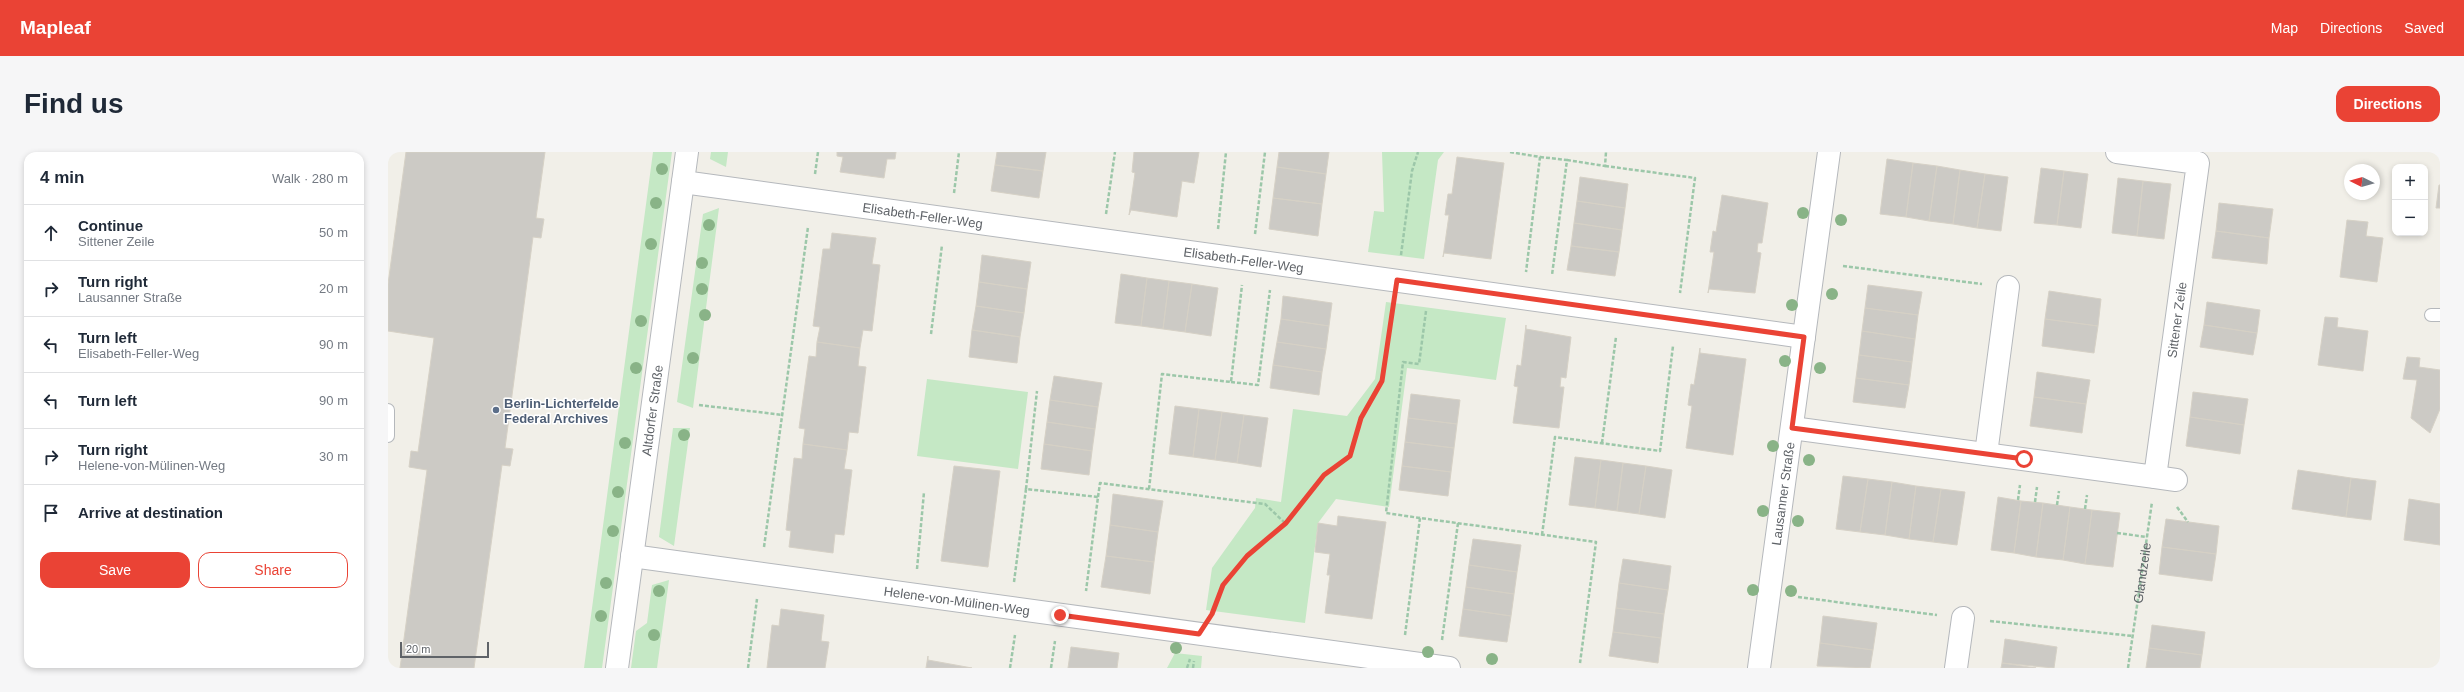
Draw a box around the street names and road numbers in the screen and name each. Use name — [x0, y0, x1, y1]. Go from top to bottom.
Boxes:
street label: Elisabeth-Feller-Weg — [862, 200, 984, 231]
street label: Elisabeth-Feller-Weg — [1183, 244, 1305, 276]
street label: Sittener Zeile — [2164, 281, 2190, 359]
street label: Altdorfer Straße — [639, 364, 666, 457]
street label: Lausanner Straße — [1769, 441, 1798, 546]
street label: Glandzeile — [2130, 542, 2154, 605]
street label: Helene-von-Mülinen-Weg — [883, 584, 1031, 618]

